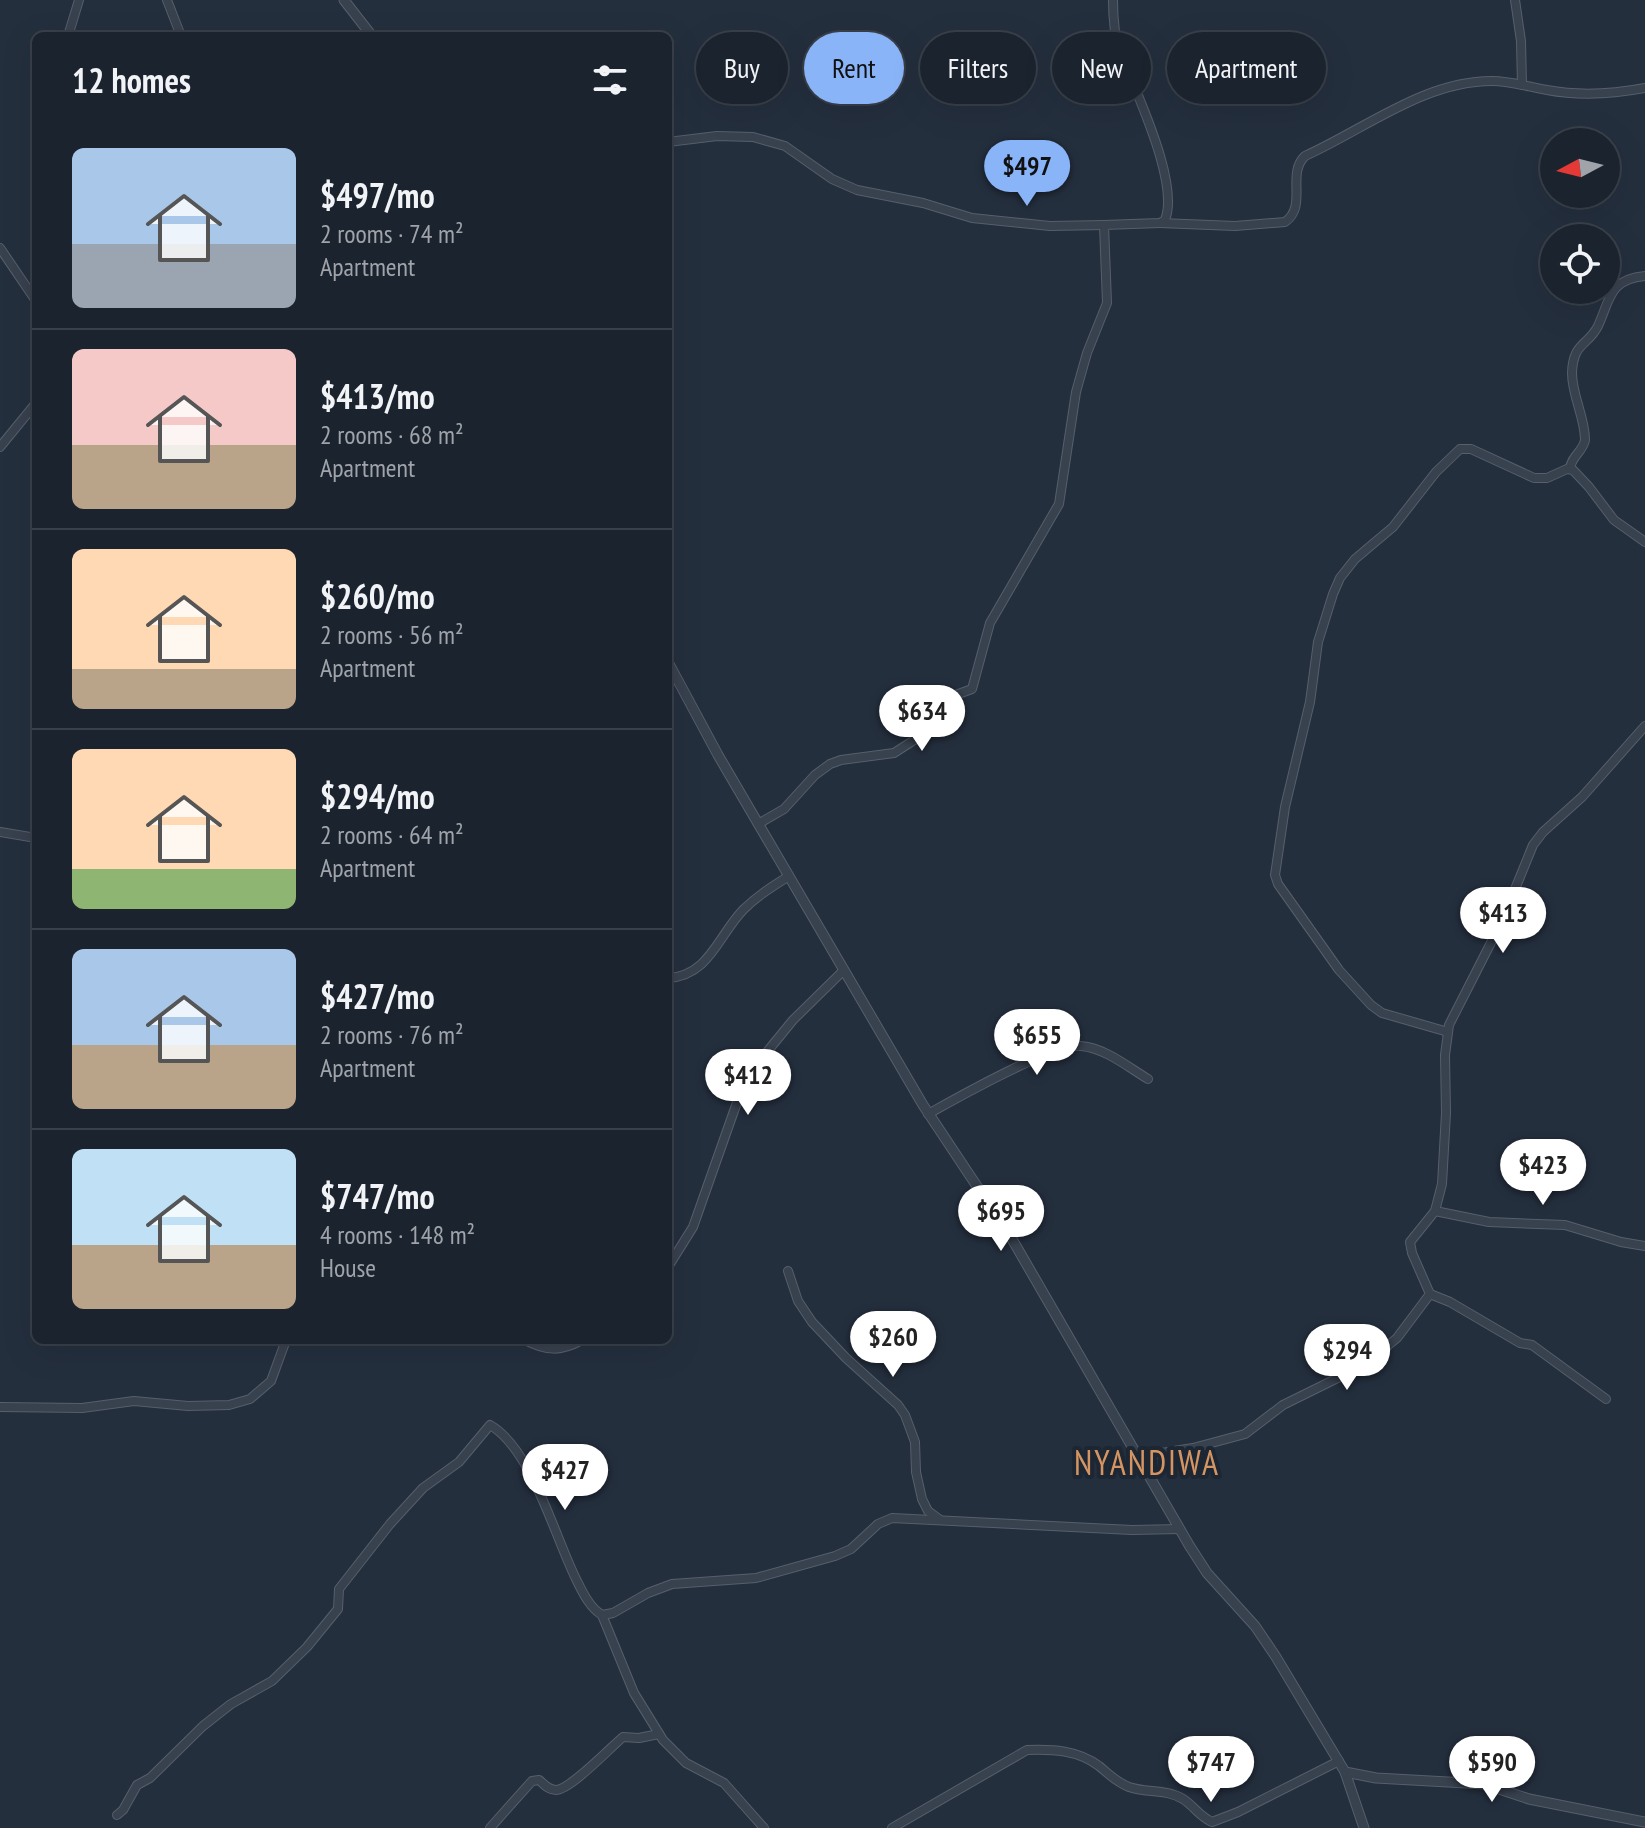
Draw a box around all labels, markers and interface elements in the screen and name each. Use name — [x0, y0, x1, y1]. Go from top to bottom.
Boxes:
chip: Buy — [696, 32, 788, 104]
chip: Rent — [804, 32, 904, 104]
chip: Filters — [920, 32, 1036, 104]
chip: New — [1052, 32, 1151, 104]
chip: Apartment — [1167, 32, 1326, 104]
text: 12 homes — [72, 58, 191, 102]
icon: filters — [588, 58, 632, 102]
north arrow — [1540, 128, 1620, 208]
map controls — [1540, 128, 1620, 304]
pin: $497 — [980, 140, 1074, 208]
text: $497 — [1002, 149, 1052, 182]
text: $497/mo — [320, 173, 435, 217]
icon: home — [136, 180, 232, 276]
text: 2 rooms · 74 m² — [320, 217, 464, 250]
button: locate — [1540, 224, 1620, 304]
text: Apartment — [320, 250, 415, 283]
text: $413/mo — [320, 374, 435, 418]
icon: home — [136, 381, 232, 477]
text: 2 rooms · 68 m² — [320, 418, 464, 451]
text: Apartment — [320, 451, 415, 484]
text: $260/mo — [320, 574, 435, 618]
icon: home — [136, 581, 232, 677]
text: 2 rooms · 56 m² — [320, 618, 464, 651]
text: Apartment — [320, 651, 415, 684]
pin: $634 — [875, 685, 969, 753]
text: $634 — [897, 694, 947, 727]
text: $294/mo — [320, 774, 435, 818]
icon: home — [136, 781, 232, 877]
text: 2 rooms · 64 m² — [320, 818, 464, 851]
text: Apartment — [320, 851, 415, 884]
pin: $413 — [1456, 887, 1550, 955]
text: $413 — [1478, 896, 1528, 929]
text: $427/mo — [320, 974, 435, 1018]
icon: home — [136, 981, 232, 1077]
pin: $655 — [990, 1009, 1084, 1077]
text: 2 rooms · 76 m² — [320, 1018, 464, 1051]
text: $655 — [1012, 1018, 1062, 1051]
pin: $412 — [701, 1049, 795, 1117]
text: Apartment — [320, 1051, 415, 1084]
text: $412 — [723, 1058, 773, 1091]
pin: $423 — [1496, 1139, 1590, 1207]
text: $423 — [1518, 1148, 1568, 1181]
text: $747/mo — [320, 1174, 435, 1218]
icon: home — [136, 1181, 232, 1277]
pin: $695 — [954, 1185, 1048, 1253]
text: $695 — [976, 1194, 1026, 1227]
text: 4 rooms · 148 m² — [320, 1218, 475, 1251]
text: House — [320, 1251, 376, 1284]
pin: $260 — [846, 1311, 940, 1379]
text: $260 — [868, 1320, 918, 1353]
pin: $294 — [1300, 1324, 1394, 1392]
text: $294 — [1322, 1333, 1372, 1366]
district label: NYANDIWA — [1074, 1440, 1220, 1484]
pin: $427 — [518, 1444, 612, 1512]
text: $427 — [540, 1453, 590, 1486]
pin: $747 — [1164, 1736, 1258, 1804]
pin: $590 — [1445, 1736, 1539, 1804]
text: $747 — [1186, 1745, 1236, 1778]
text: $590 — [1467, 1745, 1517, 1778]

